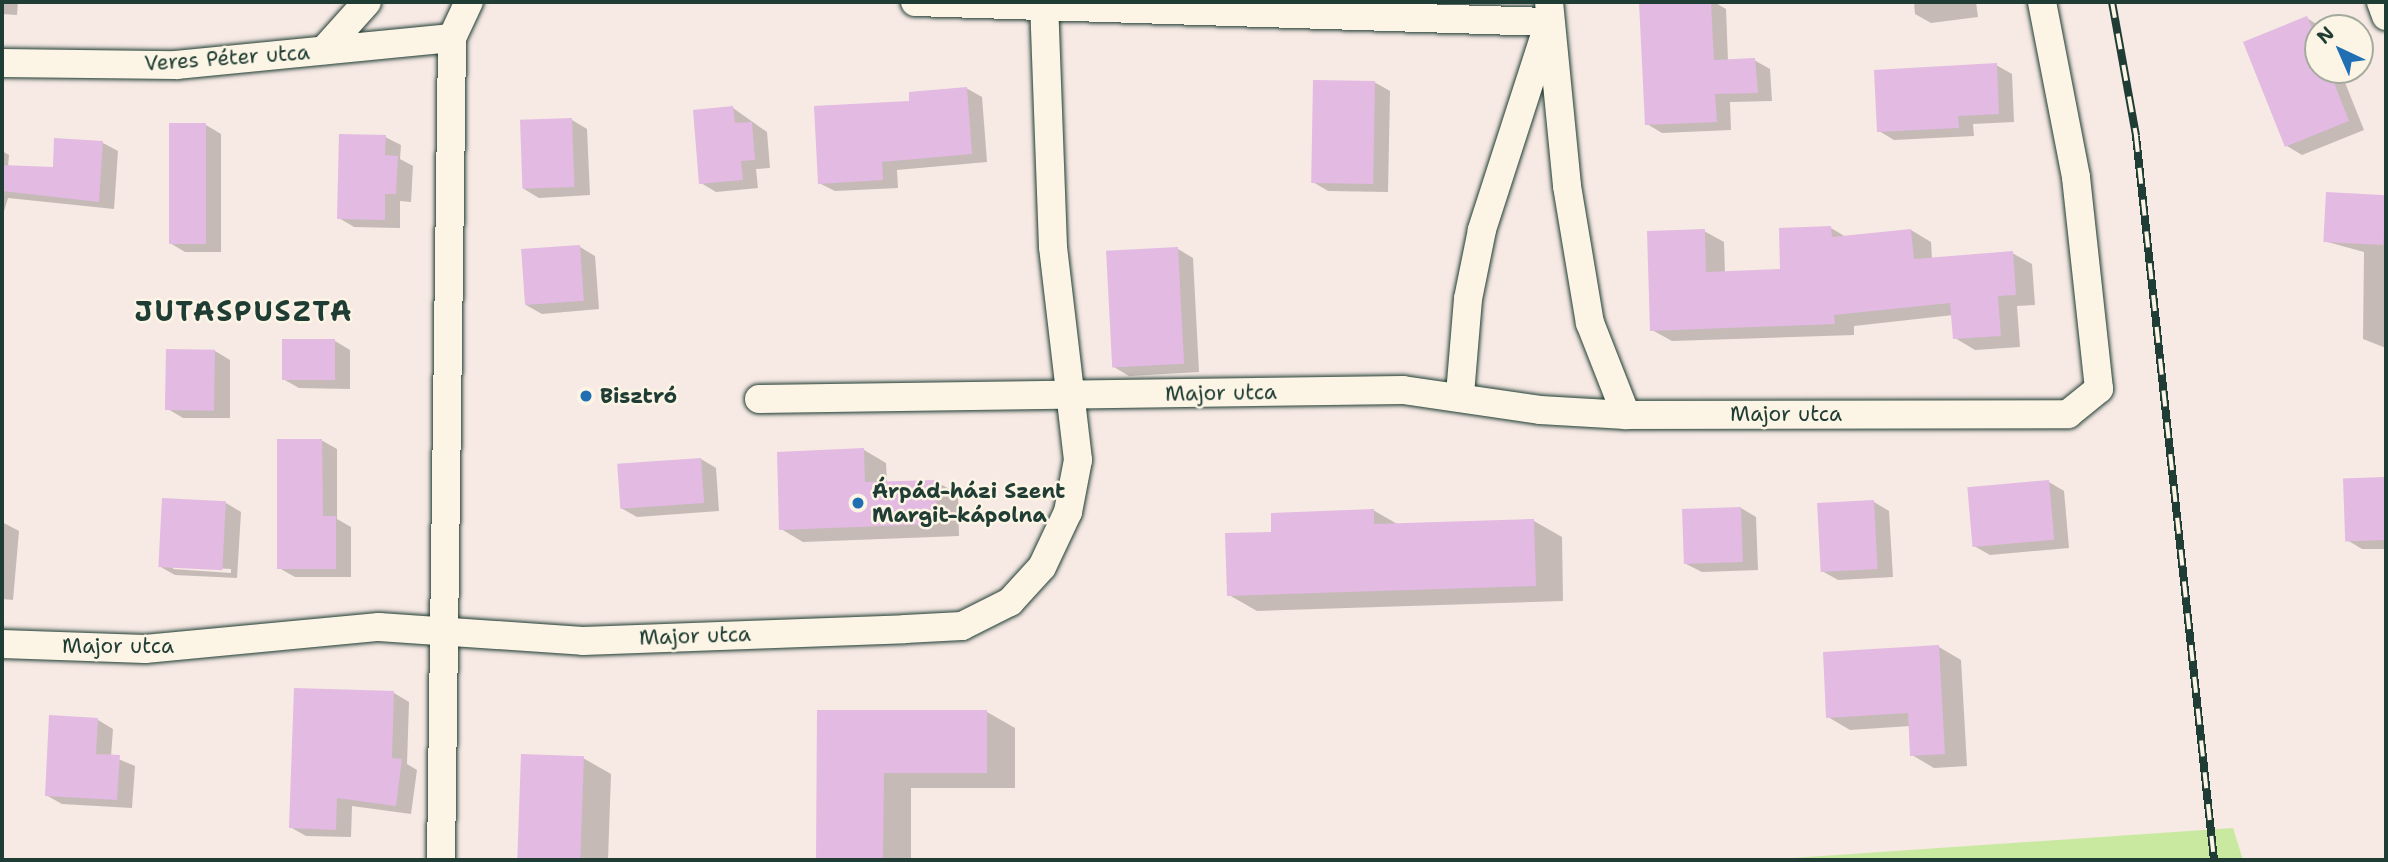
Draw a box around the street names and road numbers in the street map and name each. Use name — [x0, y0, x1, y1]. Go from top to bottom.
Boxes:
street label: Veres Péter utca — [143, 40, 311, 76]
street label: Major utca — [1165, 379, 1277, 407]
street label: Major utca — [1730, 401, 1842, 427]
street label: Major utca — [639, 621, 751, 651]
street label: Major utca — [62, 633, 174, 659]

